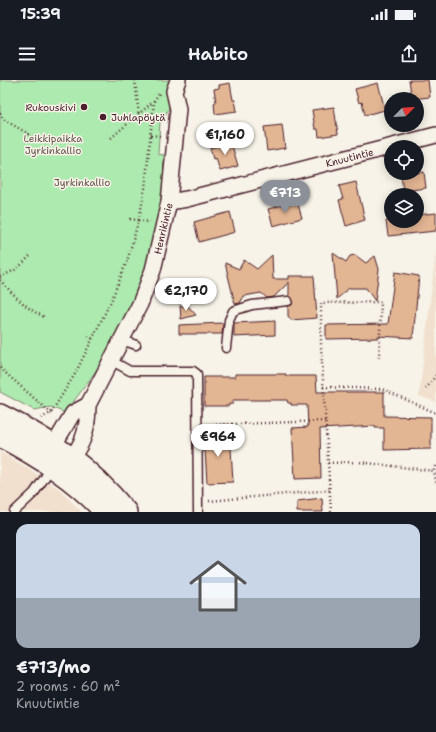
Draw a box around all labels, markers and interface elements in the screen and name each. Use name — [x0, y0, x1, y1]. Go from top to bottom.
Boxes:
text: 15:39 — [20, 4, 61, 24]
text: Habito — [188, 42, 248, 66]
icon: menu — [16, 43, 38, 65]
icon: share — [398, 43, 420, 65]
north arrow — [384, 92, 424, 132]
map controls — [384, 92, 424, 228]
place label: Rukouskivi — [25, 101, 76, 114]
marker: Rukouskivi — [79, 102, 89, 112]
place label: Juhlapöytä — [111, 111, 166, 124]
marker: Juhlapöytä — [98, 112, 108, 122]
pin: €1,160 — [192, 122, 258, 156]
text: €1,160 — [205, 126, 245, 143]
park label: Leikkipaikka Jyrkinkallio — [24, 132, 83, 157]
button: locate — [384, 140, 424, 180]
street label: Knuutintie — [324, 145, 375, 170]
park label: Jyrkinkallio — [54, 176, 110, 189]
pin: €713 — [261, 180, 309, 214]
text: €713 — [269, 184, 301, 201]
button: layers — [384, 188, 424, 228]
street label: Henrikintie — [151, 201, 176, 256]
pin: €2,170 — [153, 278, 219, 312]
text: €2,170 — [164, 282, 208, 299]
pin: €964 — [194, 424, 242, 458]
text: €964 — [200, 428, 236, 445]
icon: home — [182, 550, 254, 622]
text: €713/mo — [16, 656, 91, 678]
text: 2 rooms · 60 m² — [16, 678, 120, 695]
text: Knuutintie — [16, 695, 80, 712]

